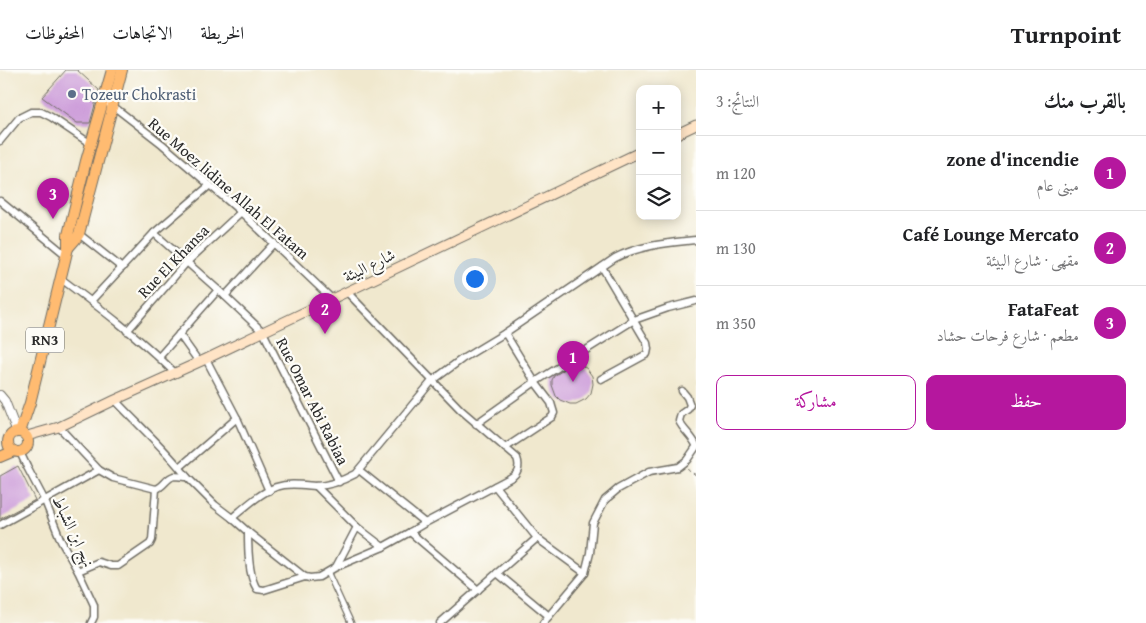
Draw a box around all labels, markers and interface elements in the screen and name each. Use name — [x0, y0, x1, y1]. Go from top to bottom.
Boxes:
text: Turnpoint — [1011, 17, 1121, 52]
text: المحفوظات — [25, 19, 84, 46]
text: الاتجاهات — [112, 19, 172, 46]
text: الخريطة — [200, 19, 244, 46]
place label: Tozeur Chokrasti — [82, 82, 197, 106]
map controls — [636, 85, 681, 220]
button: + — [636, 85, 681, 130]
text: بالقرب منك — [1044, 85, 1126, 116]
marker: Tozeur Chokrasti — [66, 88, 78, 100]
text: النتائج: 3 — [716, 89, 759, 113]
street label: Rue Moez lidine Allah El Fatam — [143, 111, 315, 265]
button: − — [636, 130, 681, 175]
text: zone d'incendie — [946, 145, 1079, 173]
text: 120 m — [716, 161, 756, 185]
text: 1 — [1106, 161, 1114, 185]
text: مبنى عام — [1037, 173, 1079, 197]
button: layers — [636, 175, 681, 220]
pin: 3 — [37, 178, 69, 219]
street label: Rue El Khansa — [132, 219, 215, 303]
text: Café Lounge Mercato — [903, 220, 1079, 248]
text: 130 m — [716, 236, 756, 260]
text: 2 — [1106, 236, 1114, 260]
street label: شارع البيئة — [339, 242, 400, 290]
text: مقهى · شارع البيئة — [986, 248, 1079, 272]
your location — [462, 266, 488, 292]
pin: 2 — [309, 293, 341, 334]
text: FataFeat — [1008, 295, 1079, 323]
text: 350 m — [716, 311, 756, 335]
text: 3 — [1106, 311, 1114, 335]
text: مطعم · شارع فرحات حشاد — [936, 323, 1079, 347]
road number: RN3 — [26, 328, 64, 352]
street label: Rue Omar Abi Rabiaa — [271, 333, 356, 469]
pin: 1 — [557, 341, 589, 382]
button: مشاركة — [716, 375, 916, 430]
button: حفظ — [926, 375, 1126, 430]
street label: نهج ابن الشباط — [44, 491, 101, 572]

